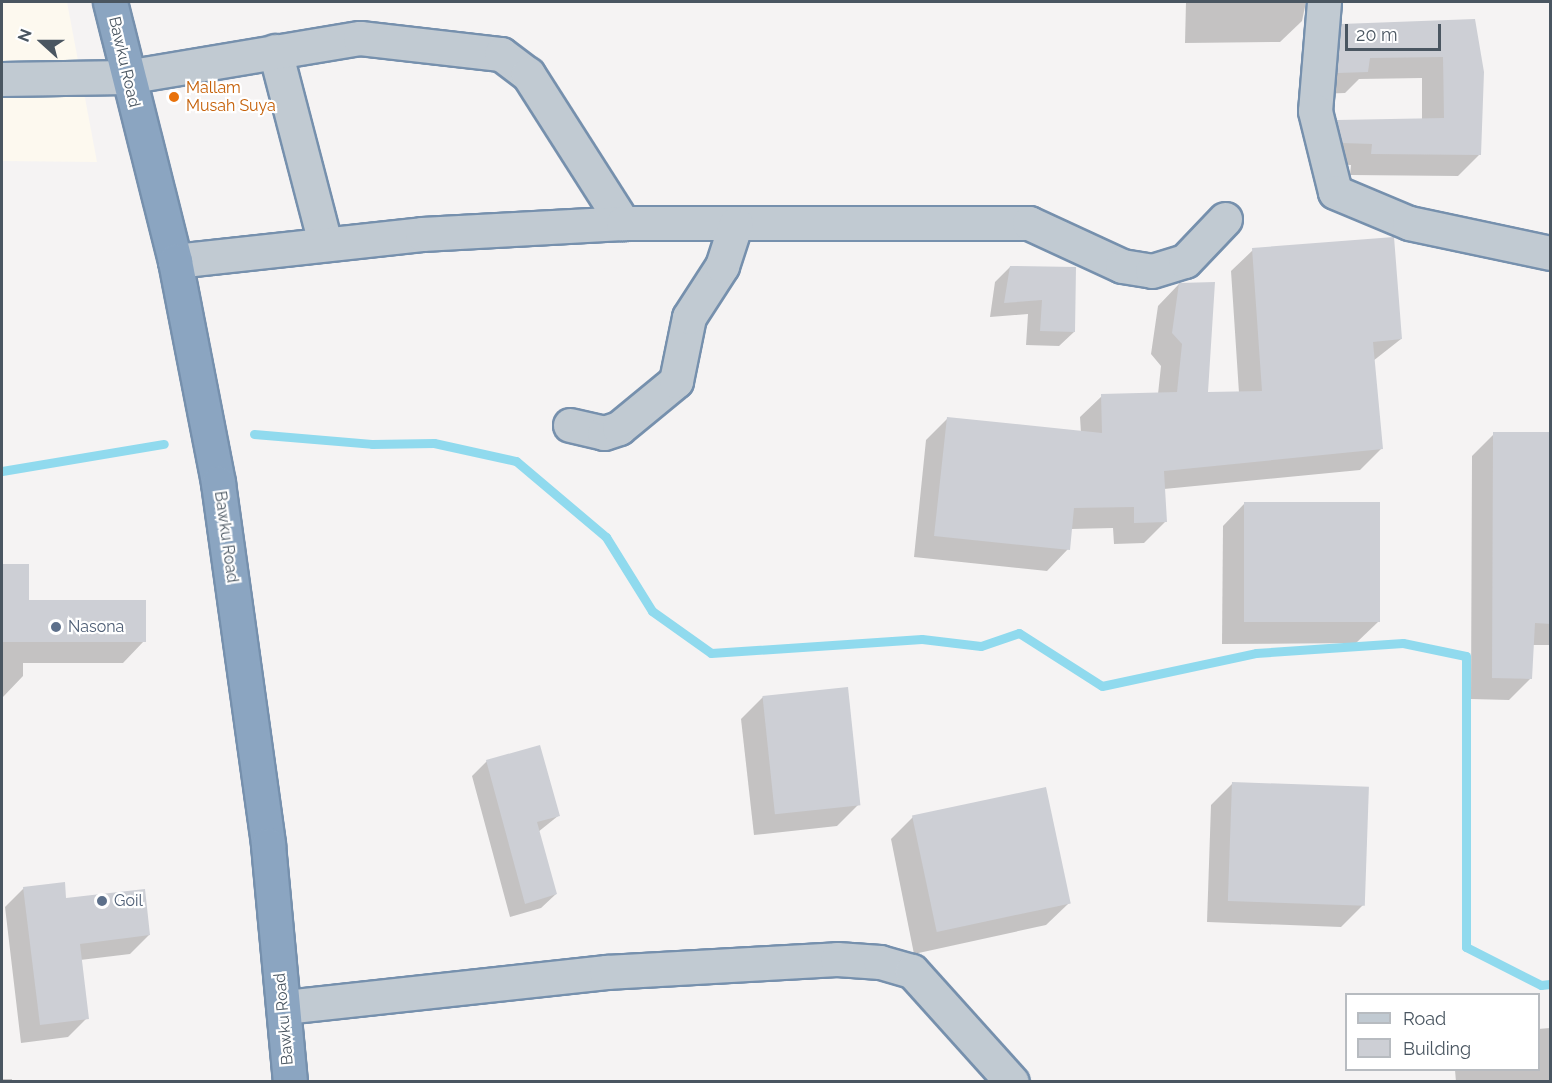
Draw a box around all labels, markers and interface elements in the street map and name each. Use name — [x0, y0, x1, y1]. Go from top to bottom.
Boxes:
north arrow — [12, 12, 72, 72]
scale bar — [1348, 12, 1444, 50]
street label: Bawku Road — [104, 15, 144, 109]
text: 20 m — [1356, 24, 1398, 45]
text: N — [14, 26, 36, 44]
place label: Mallam Musah Suya — [186, 78, 276, 116]
marker: Mallam Musah Suya — [167, 90, 181, 104]
street label: Bawku Road — [210, 490, 242, 584]
place label: Nasona — [68, 617, 124, 637]
marker: Nasona — [49, 620, 63, 634]
place label: Goil — [114, 891, 143, 911]
marker: Goil — [95, 894, 109, 908]
street label: Bawku Road — [270, 972, 298, 1066]
legend — [1345, 993, 1540, 1071]
text: Road — [1403, 1008, 1446, 1029]
text: Building — [1403, 1038, 1471, 1059]

